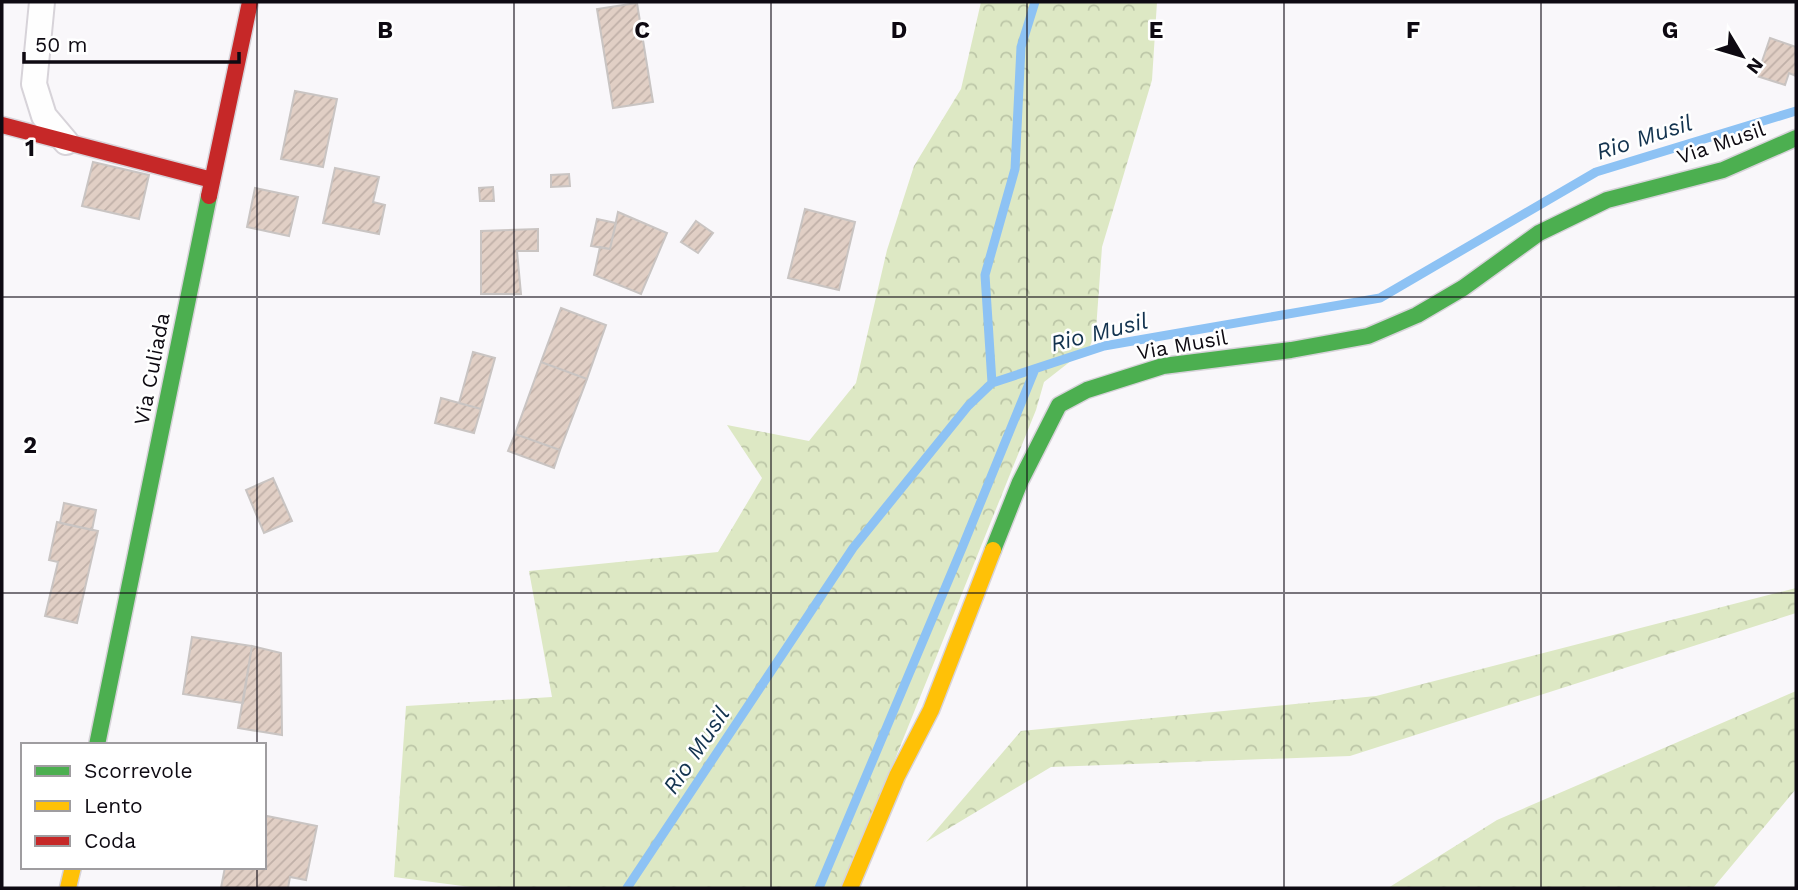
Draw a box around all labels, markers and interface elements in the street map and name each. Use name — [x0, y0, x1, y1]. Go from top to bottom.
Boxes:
text: B — [377, 17, 393, 44]
text: C — [634, 17, 650, 44]
text: D — [891, 17, 907, 44]
text: E — [1149, 17, 1163, 44]
text: F — [1406, 17, 1420, 44]
text: G — [1662, 17, 1678, 44]
scale bar — [24, 21, 240, 65]
north arrow — [1707, 21, 1777, 91]
text: 50 m — [35, 32, 87, 57]
text: N — [1742, 54, 1768, 79]
water label: Rio Musil — [1593, 109, 1696, 166]
street label: Via Musil — [1673, 116, 1769, 169]
text: 1 — [25, 135, 35, 162]
water label: Rio Musil — [1048, 307, 1151, 358]
street label: Via Culiada — [128, 310, 175, 427]
street label: Via Musil — [1135, 324, 1230, 365]
text: 2 — [23, 432, 37, 459]
water label: Rio Musil — [657, 701, 735, 799]
legend — [21, 743, 266, 869]
text: Scorrevole — [84, 758, 193, 783]
text: Lento — [84, 793, 143, 818]
text: Coda — [84, 828, 136, 853]

